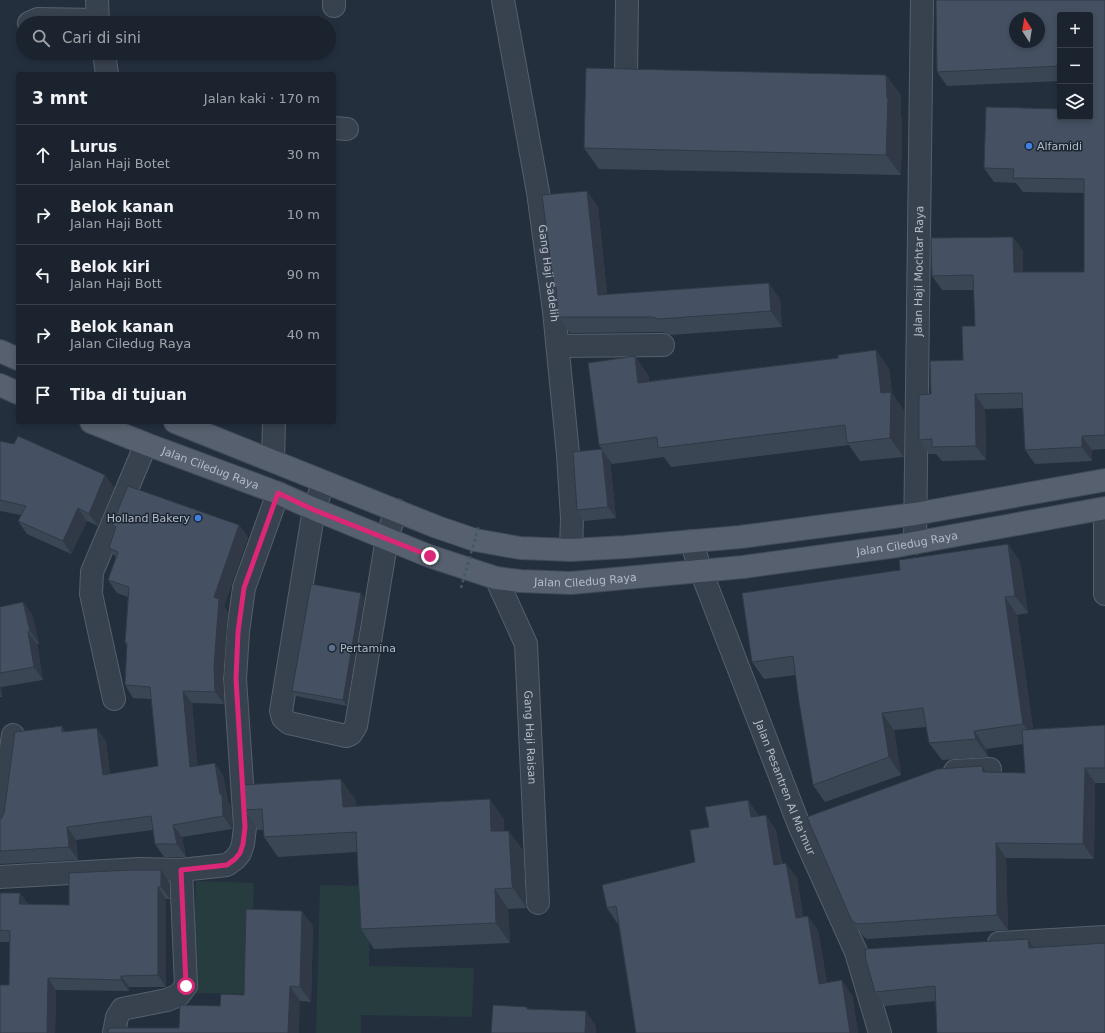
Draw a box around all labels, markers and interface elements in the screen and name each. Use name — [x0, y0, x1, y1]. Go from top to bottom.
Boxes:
north arrow — [1009, 12, 1045, 48]
map controls — [1057, 12, 1093, 120]
button: + — [1057, 12, 1093, 48]
search box — [16, 16, 336, 60]
icon: search — [30, 27, 52, 49]
text: Cari di sini — [62, 29, 141, 47]
button: − — [1057, 48, 1093, 84]
button: layers — [1057, 84, 1093, 120]
text: 3 mnt — [32, 88, 88, 108]
text: Jalan kaki · 170 m — [204, 91, 320, 106]
text: Lurus — [70, 138, 117, 156]
place label: Alfamidi — [1037, 140, 1082, 153]
marker: Alfamidi — [1024, 141, 1034, 151]
icon: ahead — [32, 144, 54, 166]
text: 30 m — [287, 147, 320, 162]
text: Jalan Haji Botet — [70, 156, 170, 171]
text: Belok kanan — [70, 198, 174, 216]
icon: right — [32, 204, 54, 226]
street label: Jalan Haji Mochtar Raya — [911, 206, 926, 337]
text: 10 m — [287, 207, 320, 222]
text: Jalan Haji Bott — [70, 216, 162, 231]
street label: Gang Haji Sadelih — [536, 224, 562, 322]
text: Belok kiri — [70, 258, 150, 276]
icon: left — [32, 264, 54, 286]
text: 90 m — [287, 267, 320, 282]
text: Jalan Haji Bott — [70, 276, 162, 291]
text: Belok kanan — [70, 318, 174, 336]
icon: right — [32, 324, 54, 346]
text: 40 m — [287, 327, 320, 342]
text: Jalan Ciledug Raya — [70, 336, 191, 351]
icon: arrive — [32, 384, 54, 406]
text: Tiba di tujuan — [70, 386, 187, 404]
street label: Jalan Ciledug Raya — [159, 444, 261, 492]
place label: Holland Bakery — [107, 512, 190, 525]
marker: Holland Bakery — [193, 513, 203, 523]
street label: Jalan Ciledug Raya — [855, 528, 959, 558]
route end — [421, 547, 439, 565]
street label: Jalan Ciledug Raya — [533, 570, 637, 590]
place label: Pertamina — [340, 642, 396, 655]
marker: Pertamina — [327, 643, 337, 653]
street label: Gang Haji Raisan — [522, 690, 539, 785]
street label: Jalan Pesantren Al Ma'mur — [752, 717, 818, 858]
route start — [177, 977, 195, 995]

